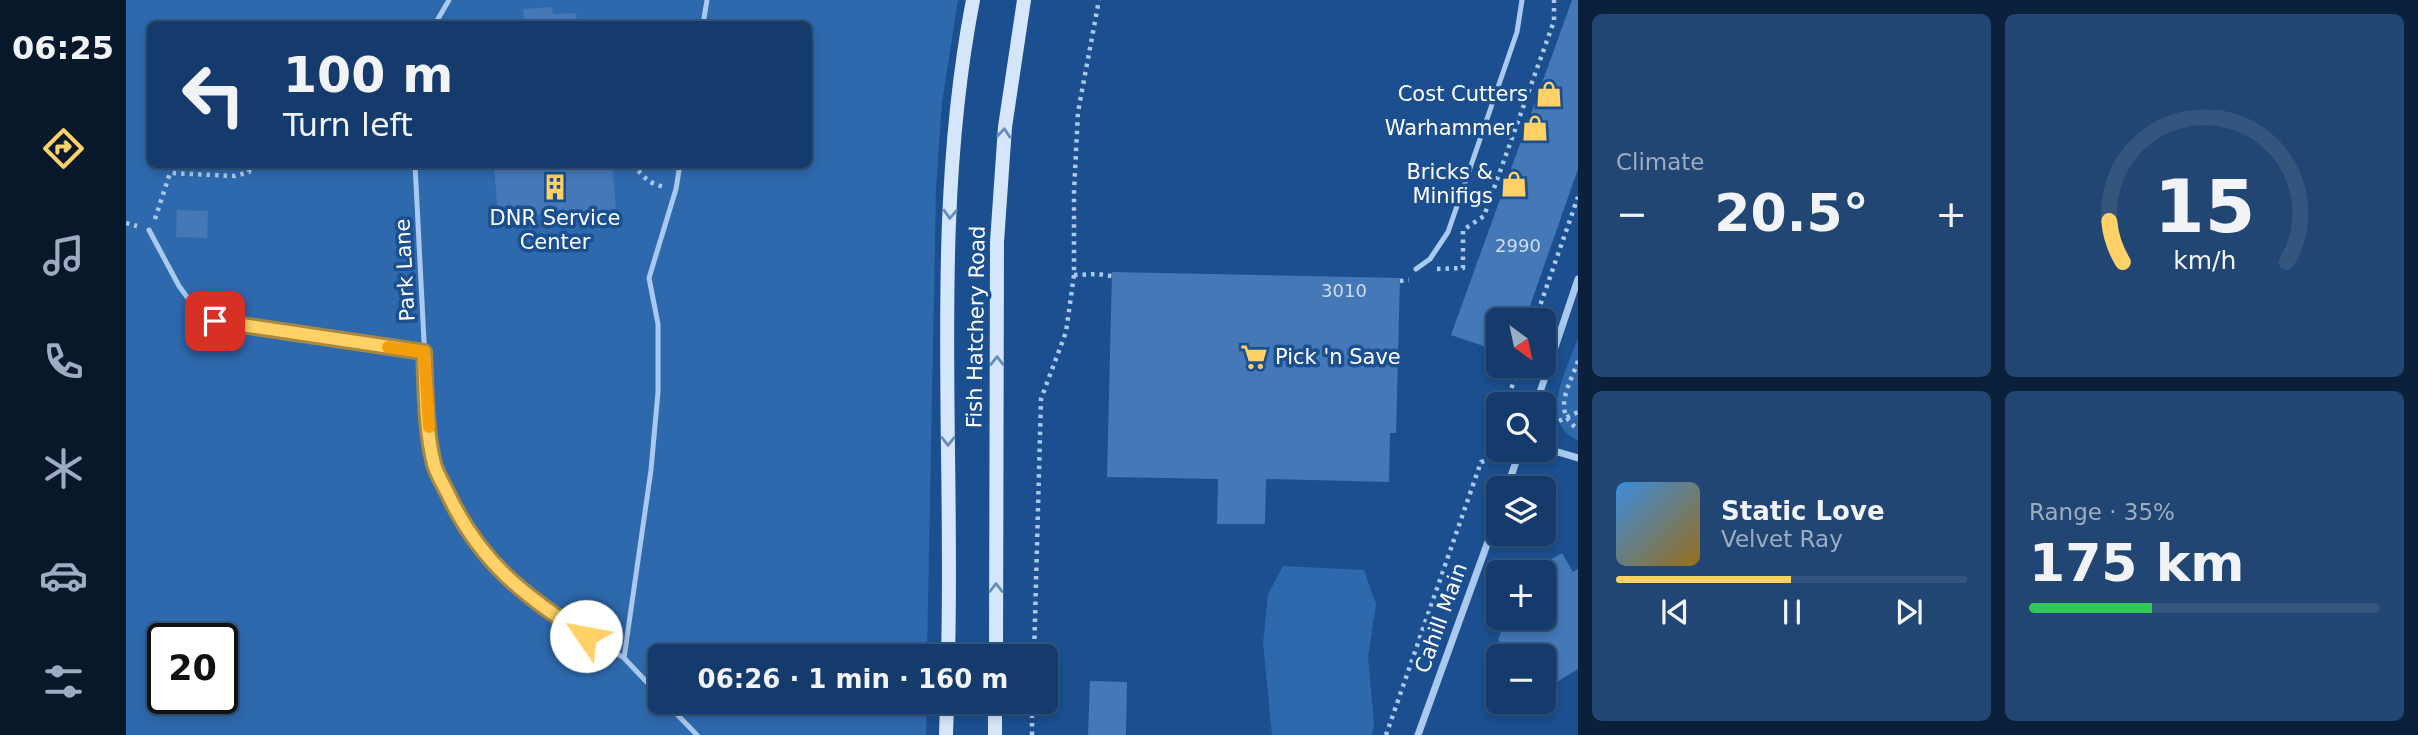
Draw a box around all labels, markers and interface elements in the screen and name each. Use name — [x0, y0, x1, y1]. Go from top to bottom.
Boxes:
text: 06:25 — [12, 29, 114, 67]
text: 100 m — [283, 47, 453, 104]
icon: left — [168, 49, 259, 140]
shop icon: Cost Cutters — [1534, 79, 1564, 109]
place label: Cost Cutters — [1398, 82, 1528, 106]
text: Turn left — [283, 106, 413, 144]
shop icon: Warhammer — [1520, 113, 1550, 143]
place label: Warhammer — [1385, 116, 1514, 140]
icon: directions — [39, 124, 88, 173]
one-way arrow — [996, 127, 1011, 138]
text: Climate — [1616, 149, 1705, 175]
place label: Bricks & Minifigs — [1406, 160, 1493, 208]
text: 15 — [2154, 164, 2255, 249]
shop icon: Bricks & Minifigs — [1499, 169, 1529, 199]
building icon: DNR Service Center — [540, 172, 570, 202]
text: 20.5° — [1714, 183, 1869, 243]
text: − — [1616, 192, 1648, 236]
text: + — [1935, 192, 1967, 236]
place label: DNR Service Center — [490, 206, 620, 254]
one-way arrow — [942, 209, 957, 220]
street label: Park Lane — [390, 218, 420, 322]
street label: Fish Hatchery Road — [962, 226, 990, 428]
icon: music — [39, 231, 88, 280]
house number: 2990 — [1495, 235, 1541, 256]
text: km/h — [2173, 245, 2236, 274]
house number: 3010 — [1321, 280, 1367, 301]
pin — [185, 291, 245, 351]
icon: arrive — [196, 302, 234, 340]
north arrow — [1486, 308, 1556, 378]
map controls — [1486, 308, 1556, 714]
icon: phone — [39, 337, 88, 386]
supermarket icon: Pick 'n Save — [1239, 342, 1269, 372]
place label: Pick 'n Save — [1275, 345, 1401, 369]
one-way arrow — [989, 355, 1004, 366]
button: search — [1486, 392, 1556, 462]
one-way arrow — [940, 436, 956, 447]
icon: climate — [39, 444, 88, 493]
button: layers — [1486, 476, 1556, 546]
text: Static Love — [1721, 496, 1885, 526]
text: Range · 35% — [2029, 499, 2175, 525]
text: Velvet Ray — [1721, 526, 1843, 552]
text: 175 km — [2029, 533, 2244, 593]
icon: car — [39, 551, 88, 600]
street label: Cahill Main — [1410, 560, 1472, 676]
button: + — [1486, 560, 1556, 630]
one-way arrow — [988, 582, 1004, 593]
icon: previous — [1656, 593, 1694, 631]
icon: pause — [1773, 593, 1811, 631]
icon: next — [1890, 593, 1928, 631]
position arrow — [549, 599, 623, 673]
speed limit sign: 20 — [147, 623, 238, 714]
button: − — [1486, 644, 1556, 714]
icon: filters — [39, 657, 88, 706]
text: 06:26 · 1 min · 160 m — [698, 664, 1008, 694]

